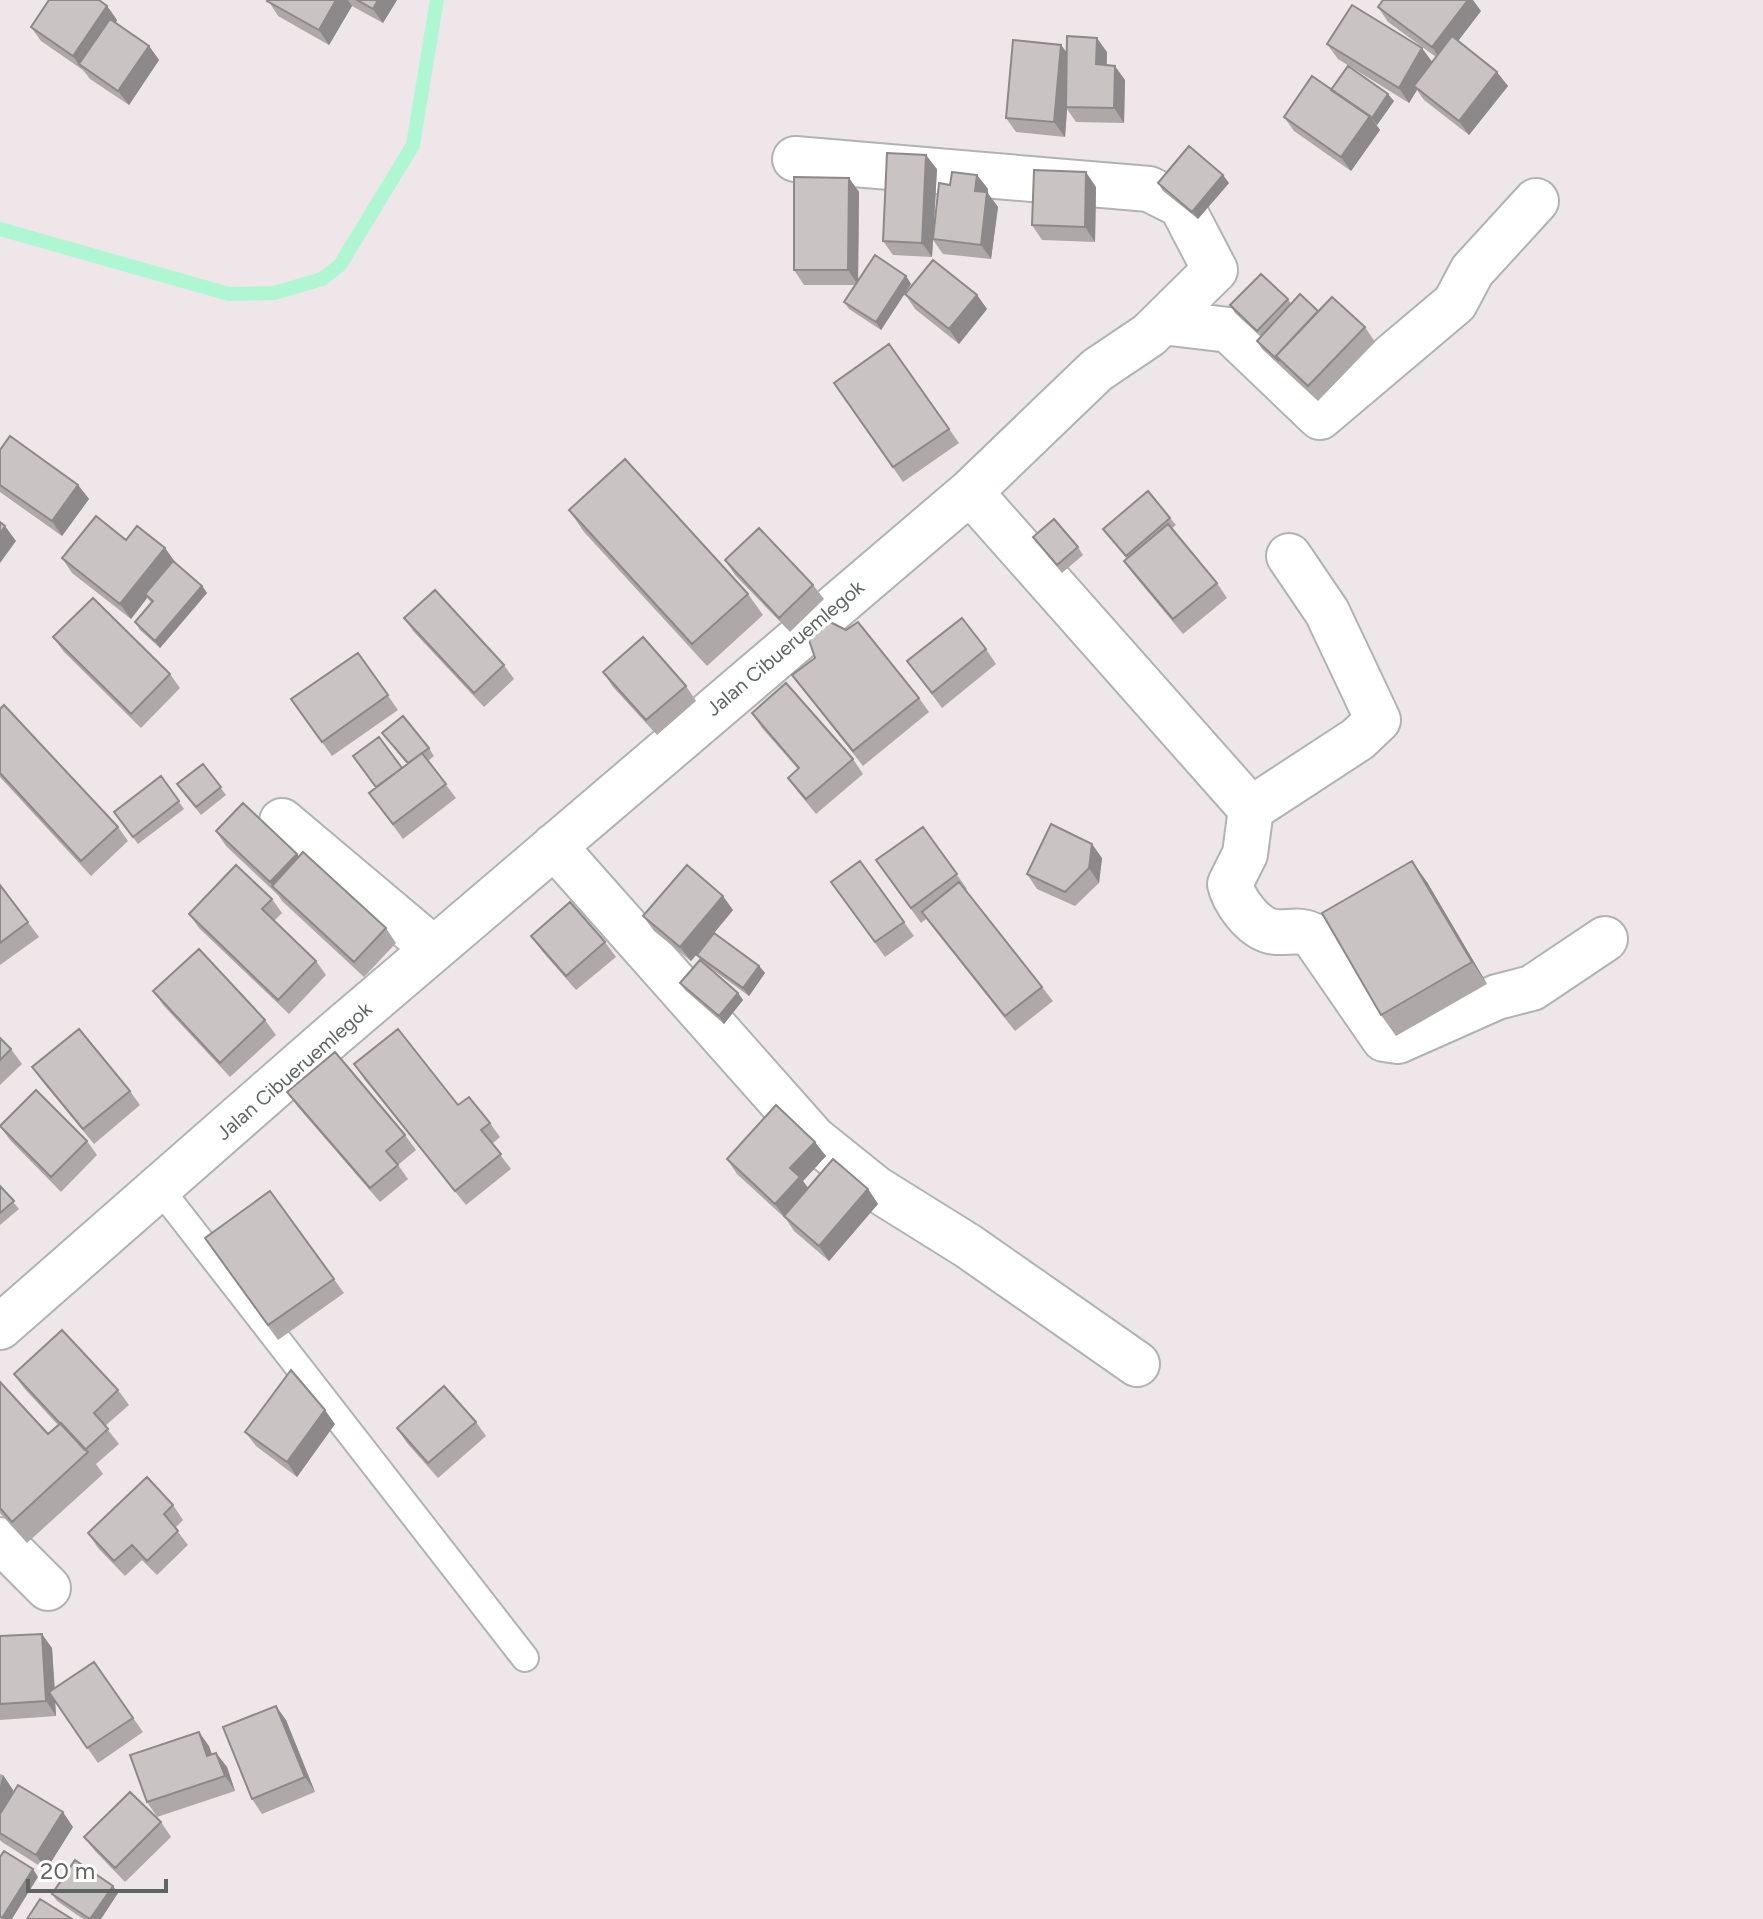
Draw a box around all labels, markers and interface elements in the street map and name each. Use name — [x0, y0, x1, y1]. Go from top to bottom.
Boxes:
street label: Jalan Cibueruemlegok — [701, 575, 869, 721]
street label: Jalan Cibueruemlegok — [211, 997, 377, 1145]
scale bar — [28, 1843, 166, 1893]
text: 20 m — [40, 1856, 95, 1885]

